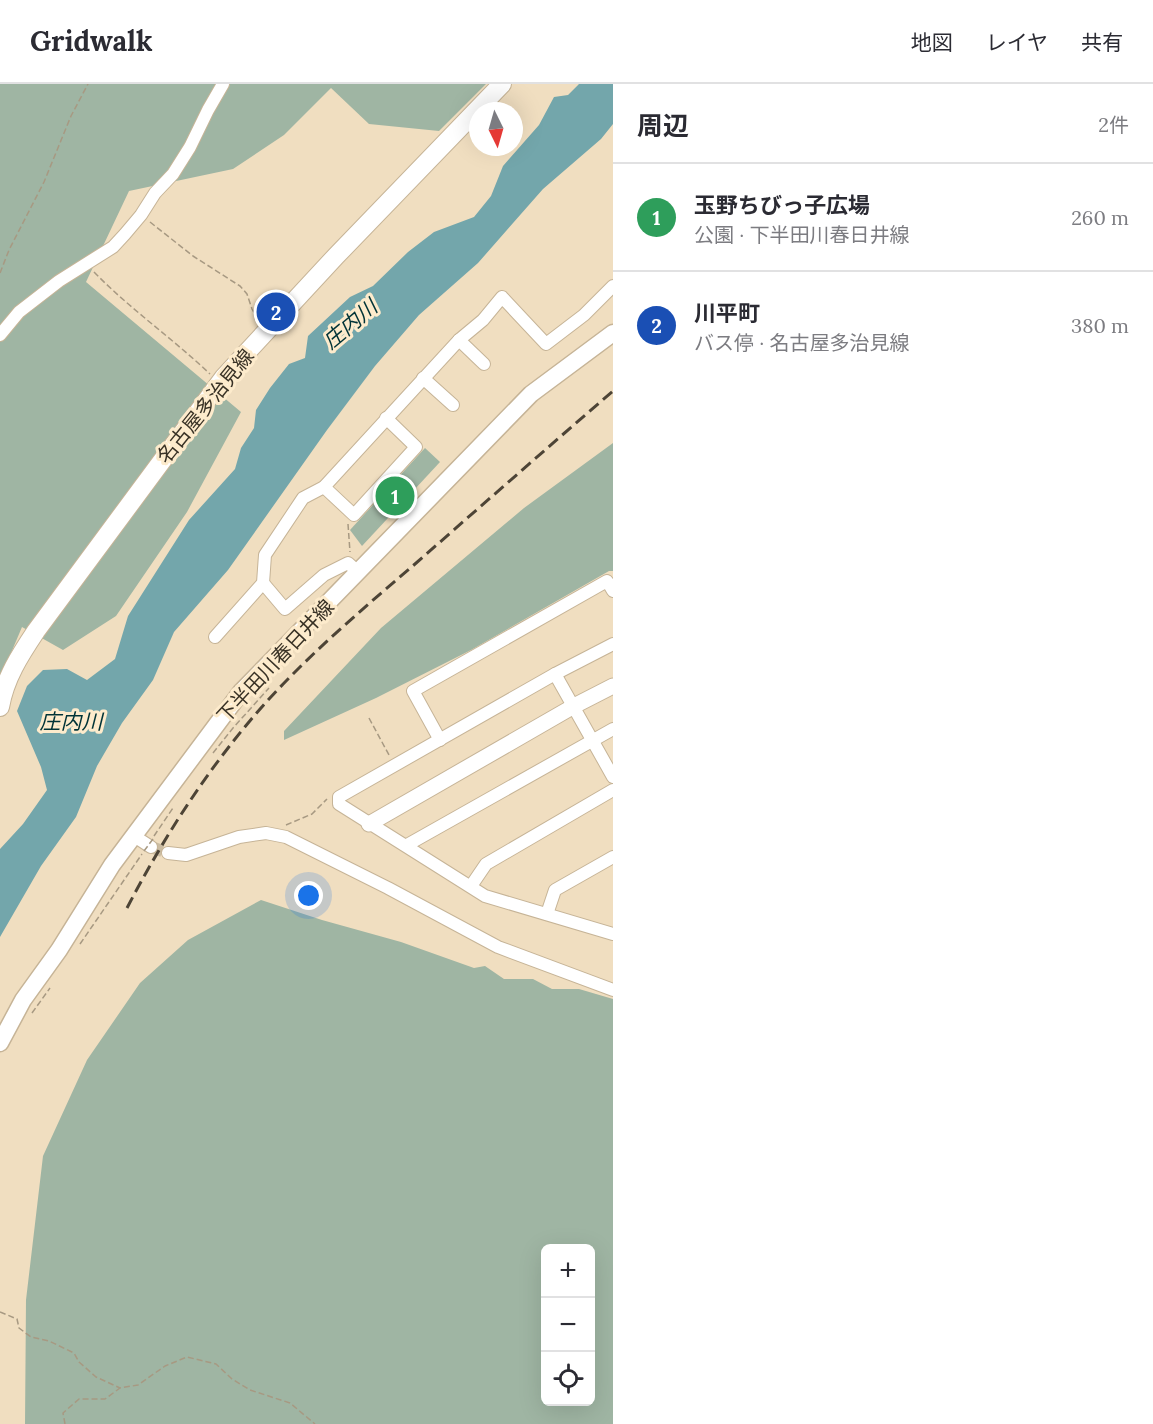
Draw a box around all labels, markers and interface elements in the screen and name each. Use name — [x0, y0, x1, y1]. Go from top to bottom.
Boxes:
text: Gridwalk — [30, 23, 153, 59]
text: 地図 — [911, 29, 953, 56]
text: レイヤ — [986, 29, 1048, 56]
text: 共有 — [1081, 29, 1123, 56]
north arrow — [469, 102, 523, 156]
text: 周辺 — [637, 109, 689, 142]
text: 2件 — [1098, 112, 1129, 137]
text: 玉野ちびっ子広場 — [694, 191, 870, 219]
text: 1 — [652, 205, 661, 230]
text: 260 m — [1071, 205, 1129, 230]
text: 公園 · 下半田川春日井線 — [694, 222, 910, 247]
pin: 2 — [256, 290, 296, 334]
water label: 庄内川 — [317, 292, 384, 355]
text: 川平町 — [694, 299, 760, 327]
text: 2 — [651, 313, 662, 338]
text: 380 m — [1071, 313, 1129, 338]
text: バス停 · 名古屋多治見線 — [694, 330, 910, 355]
street label: 名古屋多治見線 — [151, 344, 259, 468]
pin: 1 — [376, 474, 414, 518]
street label: 下半田川春日井線 — [211, 594, 339, 728]
water label: 庄内川 — [40, 708, 104, 735]
your location — [294, 881, 323, 910]
map controls — [541, 1244, 595, 1406]
button: + — [541, 1244, 595, 1298]
button: − — [541, 1298, 595, 1352]
button: locate — [541, 1352, 595, 1406]

